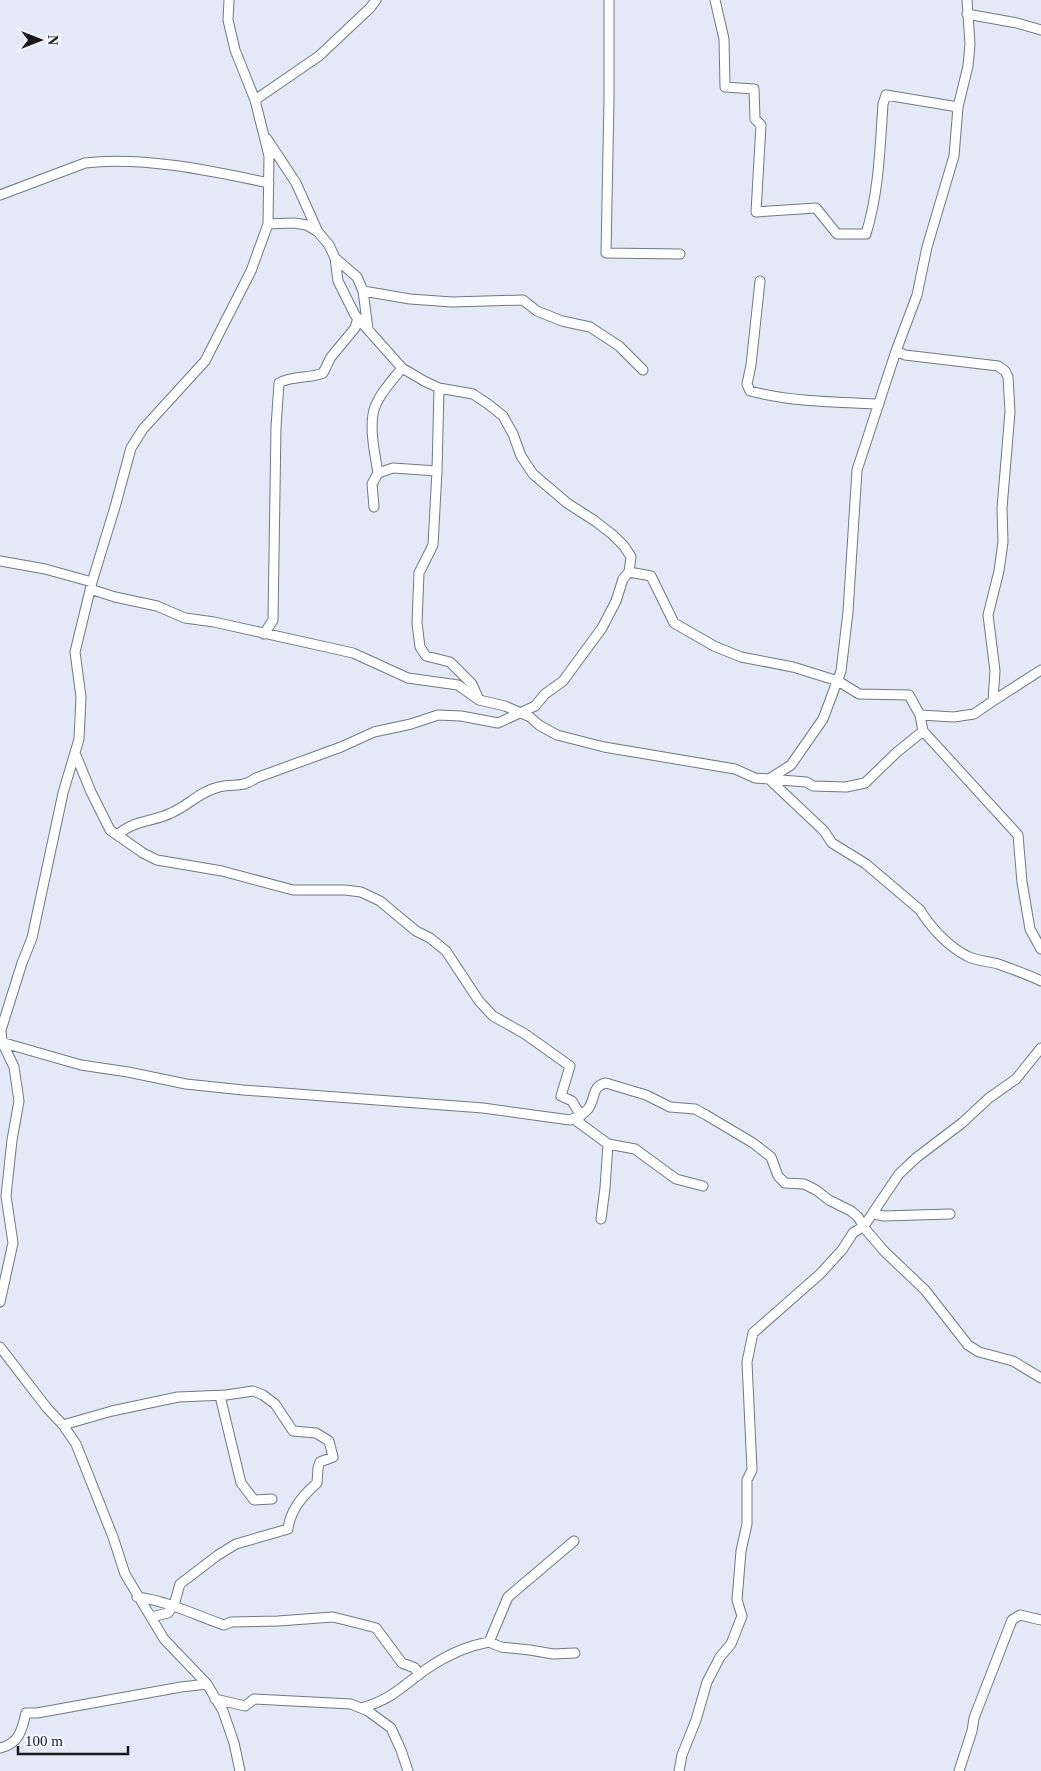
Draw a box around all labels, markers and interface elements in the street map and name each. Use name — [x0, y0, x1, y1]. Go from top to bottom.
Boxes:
north arrow — [15, 15, 65, 65]
text: N — [45, 35, 60, 45]
scale bar — [18, 1724, 128, 1756]
text: 100 m — [25, 1733, 63, 1749]

